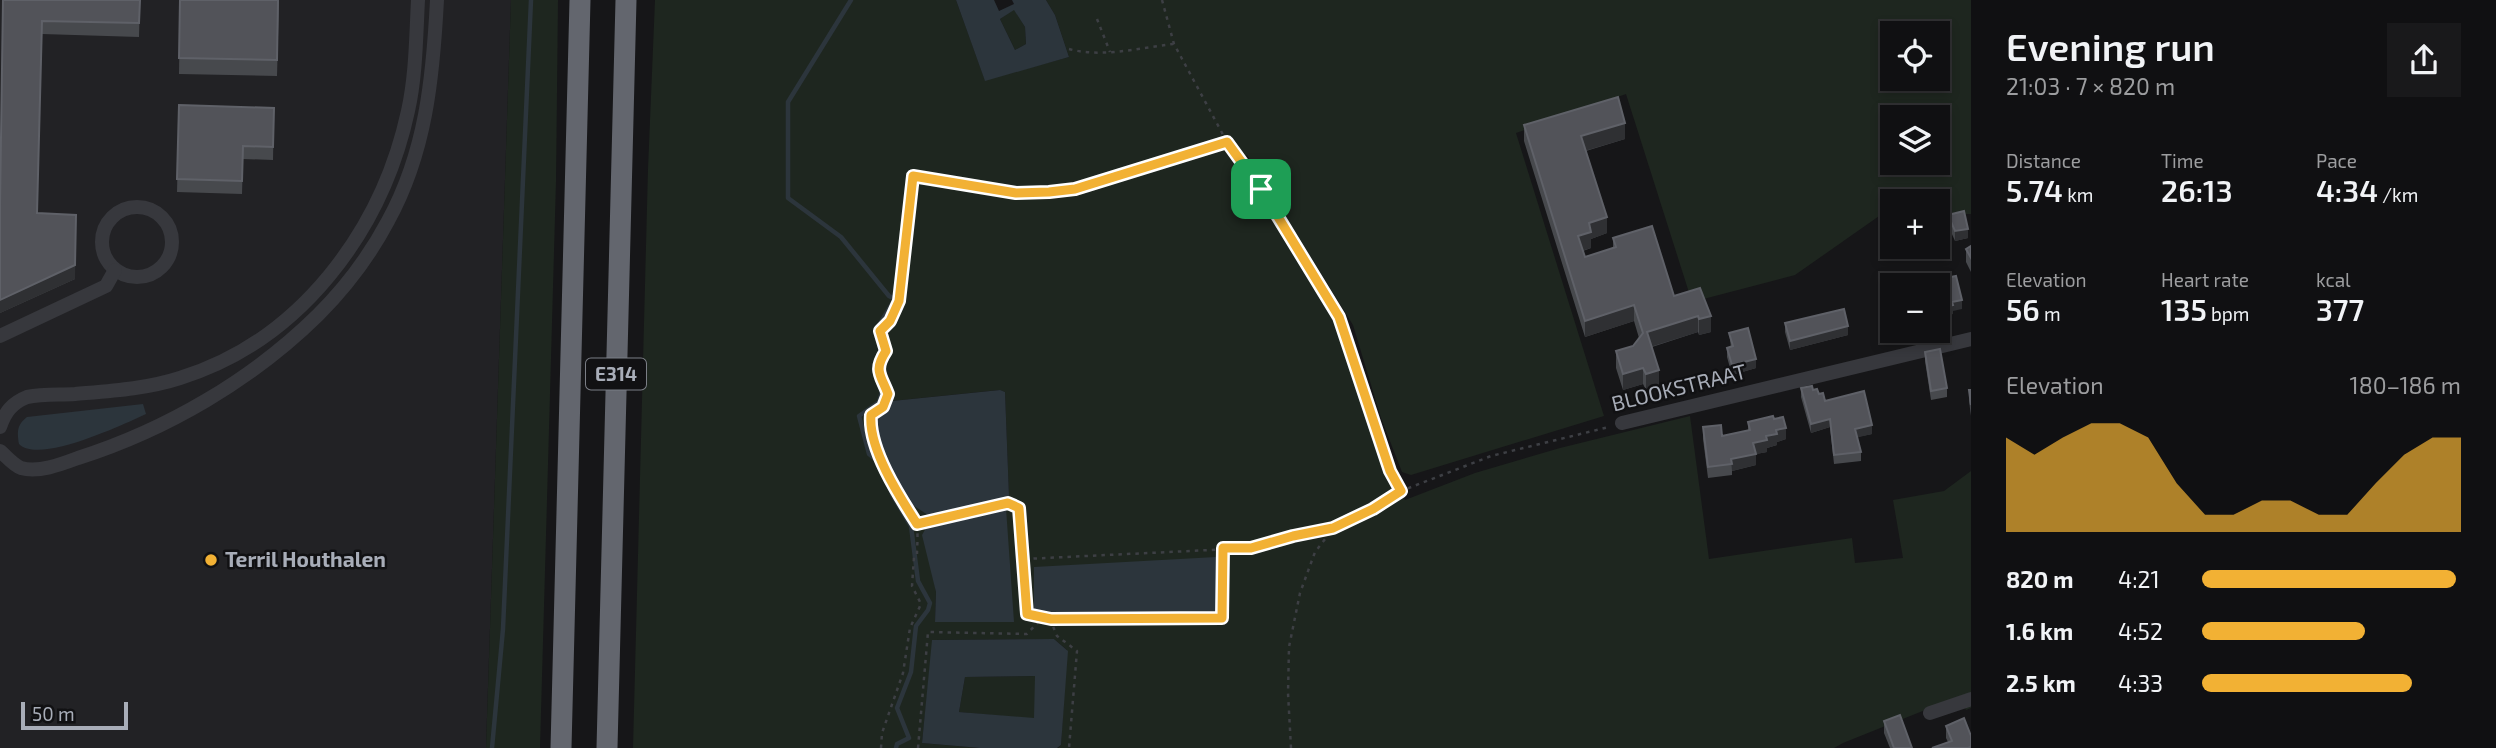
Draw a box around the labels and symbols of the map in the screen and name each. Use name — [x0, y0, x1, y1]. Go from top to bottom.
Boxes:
pin — [1231, 159, 1291, 219]
road number: E314 — [586, 358, 646, 390]
street label: BLOOKSTRAAT — [1609, 358, 1749, 415]
place label: Terril Houthalen — [225, 546, 386, 571]
marker: Terril Houthalen — [203, 552, 219, 568]
scale bar — [21, 699, 128, 731]

